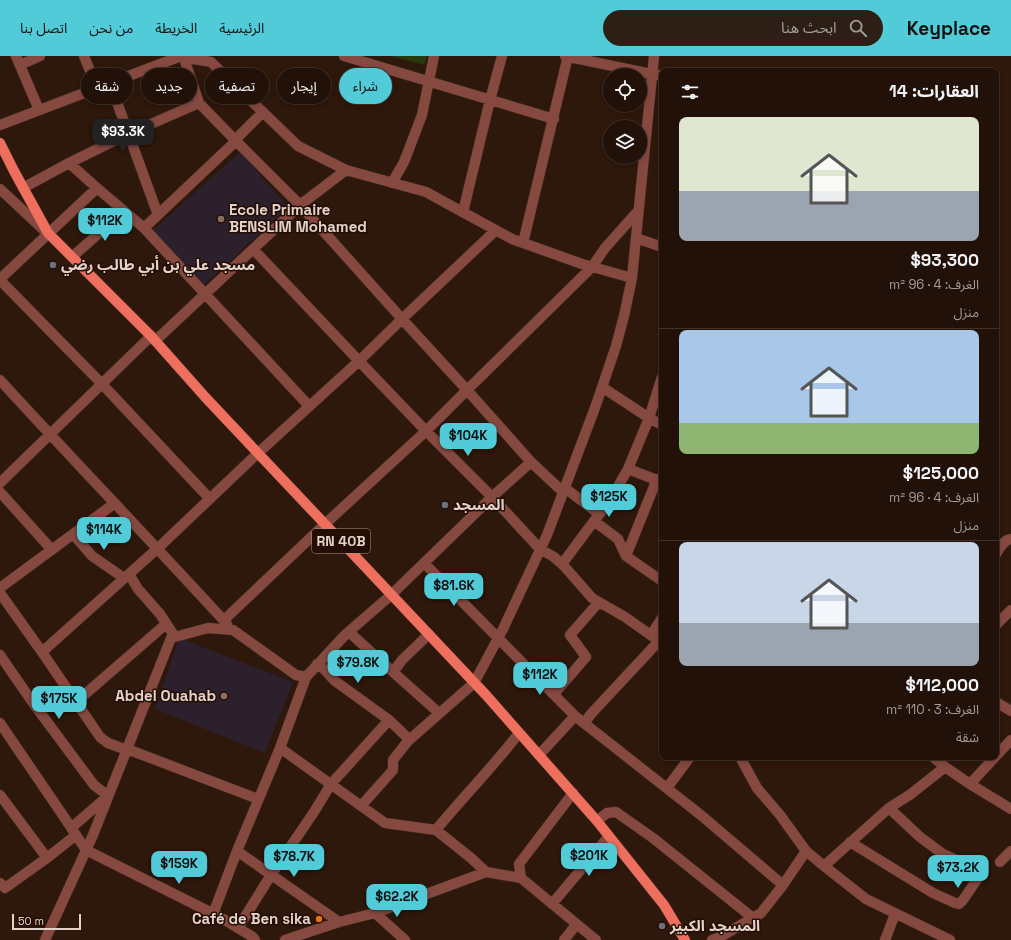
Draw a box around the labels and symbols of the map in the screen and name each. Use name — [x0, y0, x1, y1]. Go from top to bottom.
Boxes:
pin: $93.3K — [90, 119, 156, 153]
place label: Ecole Primaire BENSLIM Mohamed — [229, 200, 367, 236]
pin: $112K — [77, 208, 133, 242]
marker: Ecole Primaire BENSLIM Mohamed — [216, 214, 226, 224]
place label: مسجد علي بن أبي طالب رضي — [61, 255, 255, 276]
marker: مسجد علي بن أبي طالب رضي — [48, 260, 58, 270]
pin: $104K — [440, 423, 496, 457]
pin: $125K — [581, 484, 637, 518]
place label: المسجد — [453, 495, 505, 514]
marker: المسجد — [440, 500, 450, 510]
pin: $114K — [76, 517, 132, 551]
road number: RN 40B — [312, 529, 370, 553]
pin: $81.6K — [421, 573, 487, 607]
pin: $79.8K — [325, 650, 391, 684]
pin: $112K — [512, 662, 568, 696]
pin: $175K — [31, 686, 87, 720]
place label: Abdel Ouahab — [115, 686, 216, 705]
marker: Abdel Ouahab — [219, 691, 229, 701]
pin: $201K — [561, 843, 617, 877]
pin: $78.7K — [261, 844, 327, 878]
pin: $159K — [151, 851, 207, 885]
pin: $73.2K — [925, 855, 991, 889]
pin: $62.2K — [364, 884, 430, 918]
place label: Café de Ben sika — [192, 909, 311, 928]
scale bar — [12, 912, 81, 931]
marker: Café de Ben sika — [314, 914, 324, 924]
place label: المسجد الكبير — [669, 916, 760, 935]
marker: المسجد الكبير — [657, 921, 667, 931]

